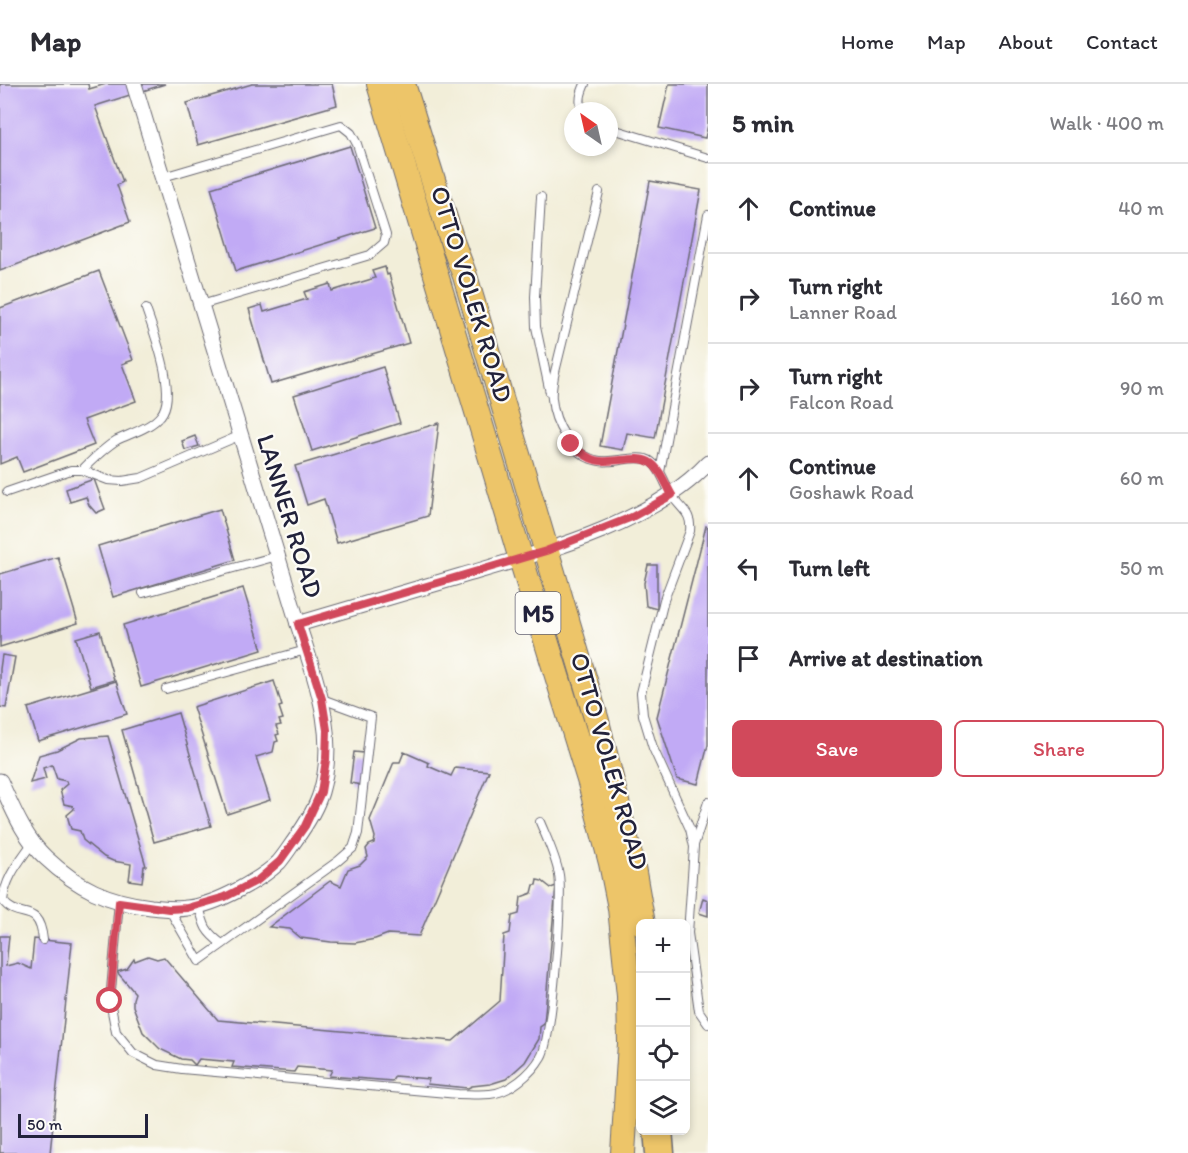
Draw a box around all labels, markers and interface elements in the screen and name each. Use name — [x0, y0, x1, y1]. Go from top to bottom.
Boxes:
text: Map — [30, 24, 81, 58]
text: Home — [841, 29, 894, 54]
text: Map — [927, 29, 966, 54]
text: About — [999, 29, 1053, 54]
text: Contact — [1086, 29, 1158, 54]
north arrow — [564, 102, 618, 156]
text: 5 min — [732, 107, 794, 139]
text: Walk · 400 m — [1050, 111, 1164, 135]
street label: OTTO VOLEK ROAD — [424, 182, 520, 406]
icon: ahead — [732, 192, 765, 225]
text: Continue — [789, 195, 876, 222]
text: 40 m — [1118, 196, 1164, 220]
text: Turn right — [789, 273, 883, 300]
icon: right — [732, 282, 765, 315]
text: 160 m — [1111, 286, 1164, 310]
text: Lanner Road — [789, 300, 897, 324]
text: Turn right — [789, 363, 883, 390]
icon: right — [732, 372, 765, 405]
text: 90 m — [1120, 376, 1164, 400]
text: Falcon Road — [789, 390, 893, 414]
street label: LANNER ROAD — [250, 430, 330, 602]
route end — [557, 430, 583, 456]
text: Continue — [789, 453, 876, 480]
icon: ahead — [732, 462, 765, 495]
text: 60 m — [1120, 466, 1164, 490]
text: Goshawk Road — [789, 480, 914, 504]
icon: left — [732, 552, 765, 585]
text: Turn left — [789, 555, 870, 582]
text: 50 m — [1120, 556, 1164, 580]
road number: M5 — [516, 592, 560, 634]
icon: arrive — [732, 642, 765, 675]
text: Arrive at destination — [789, 645, 983, 672]
street label: OTTO VOLEK ROAD — [564, 649, 656, 873]
button: Save — [732, 720, 942, 777]
button: Share — [954, 720, 1164, 777]
map controls — [636, 919, 690, 1135]
button: + — [636, 919, 690, 973]
button: − — [636, 973, 690, 1027]
route start — [96, 987, 122, 1013]
button: locate — [636, 1027, 690, 1081]
button: layers — [636, 1081, 690, 1135]
scale bar — [18, 1111, 148, 1138]
text: 50 m — [27, 1115, 62, 1134]

